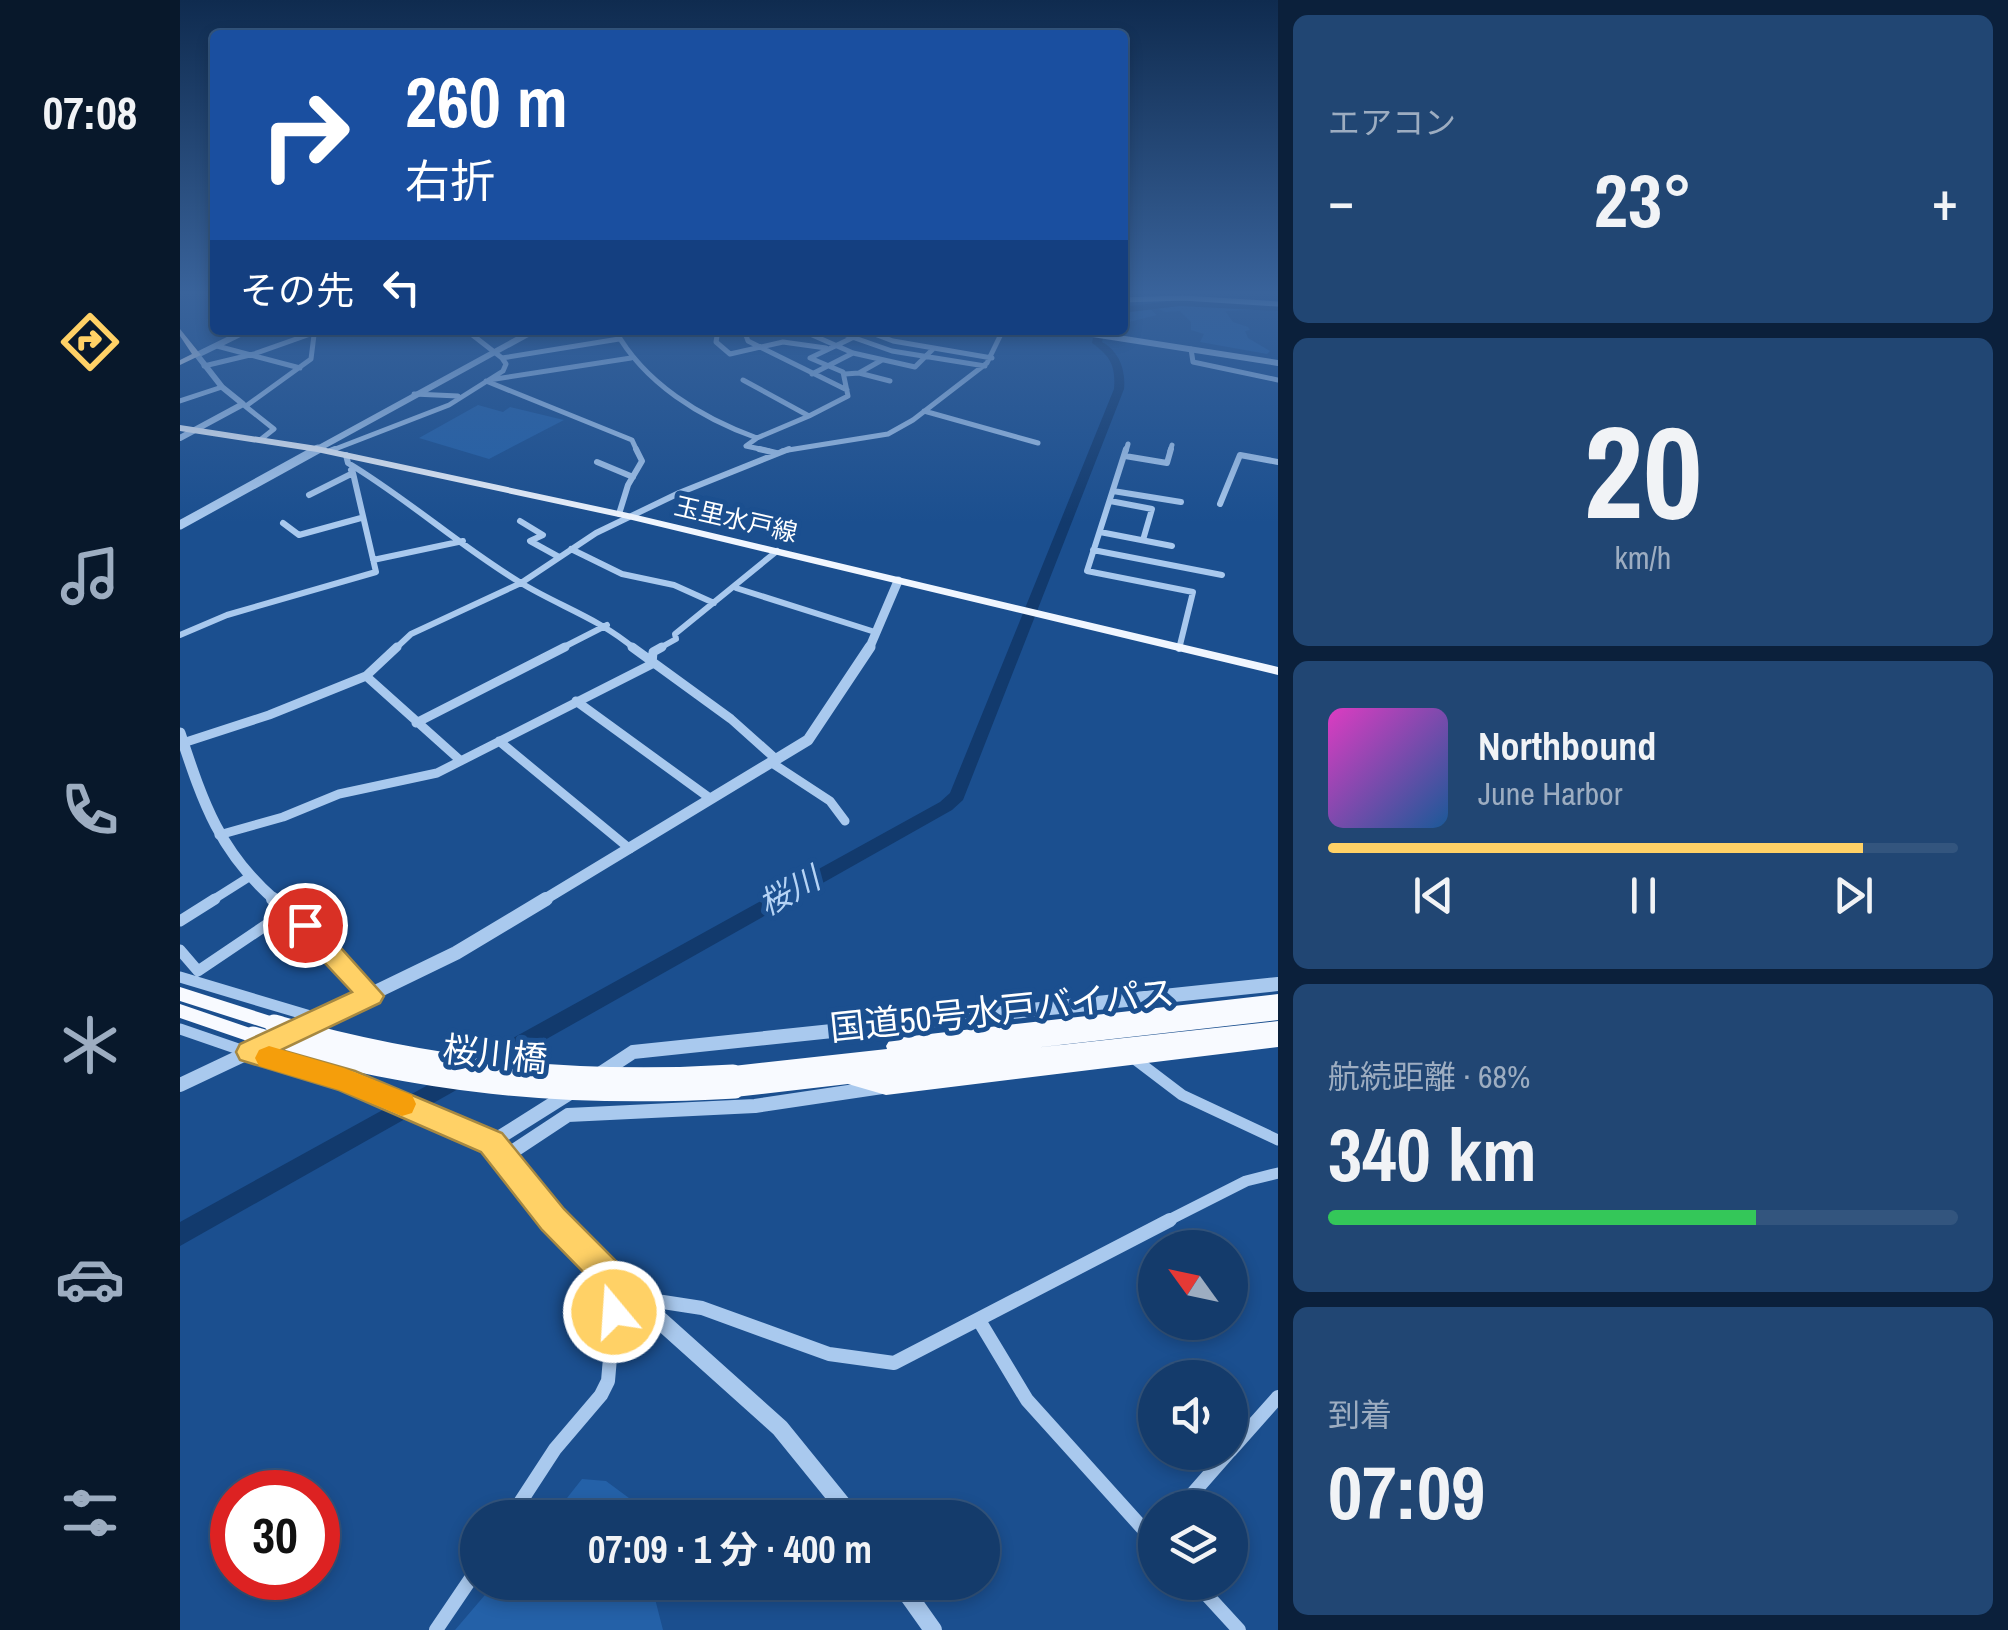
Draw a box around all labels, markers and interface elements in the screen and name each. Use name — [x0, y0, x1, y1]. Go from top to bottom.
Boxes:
text: 260 m — [405, 55, 568, 149]
icon: right — [240, 70, 370, 200]
text: 07:08 — [43, 82, 137, 143]
text: エアコン — [1328, 101, 1456, 144]
text: 23° — [1594, 149, 1692, 250]
text: 右折 — [405, 150, 495, 211]
text: − — [1328, 163, 1354, 237]
text: + — [1932, 163, 1958, 237]
icon: left — [374, 260, 429, 315]
text: その先 — [240, 265, 354, 316]
icon: directions — [55, 307, 125, 377]
text: 20 — [1584, 383, 1702, 559]
street label: 玉里水戸線 — [671, 488, 801, 550]
text: km/h — [1615, 536, 1671, 579]
icon: music — [55, 541, 125, 611]
text: Northbound — [1478, 721, 1656, 772]
text: June Harbor — [1478, 772, 1622, 815]
icon: phone — [55, 775, 125, 845]
water label: 桜川 — [751, 855, 830, 925]
icon: previous — [1406, 868, 1461, 923]
icon: pause — [1616, 868, 1671, 923]
icon: next — [1826, 868, 1881, 923]
pin — [263, 883, 348, 968]
icon: arrive — [278, 898, 333, 953]
street label: 国道50号水戸バイパス — [827, 969, 1177, 1051]
icon: climate — [55, 1010, 125, 1080]
street label: 桜川橋 — [440, 1025, 550, 1083]
text: 航続距離 · 68% — [1328, 1055, 1530, 1098]
text: 340 km — [1328, 1103, 1537, 1204]
north arrow — [1138, 1230, 1248, 1340]
map controls — [1138, 1230, 1248, 1600]
icon: car — [55, 1244, 125, 1314]
position arrow — [562, 1260, 666, 1364]
button: sound — [1138, 1360, 1248, 1470]
text: 到着 — [1328, 1393, 1392, 1436]
text: 07:09 — [1328, 1441, 1485, 1542]
speed limit sign: 30 — [210, 1470, 340, 1600]
icon: filters — [55, 1478, 125, 1548]
button: layers — [1138, 1490, 1248, 1600]
text: 07:09 · 1 分 · 400 m — [588, 1524, 872, 1575]

